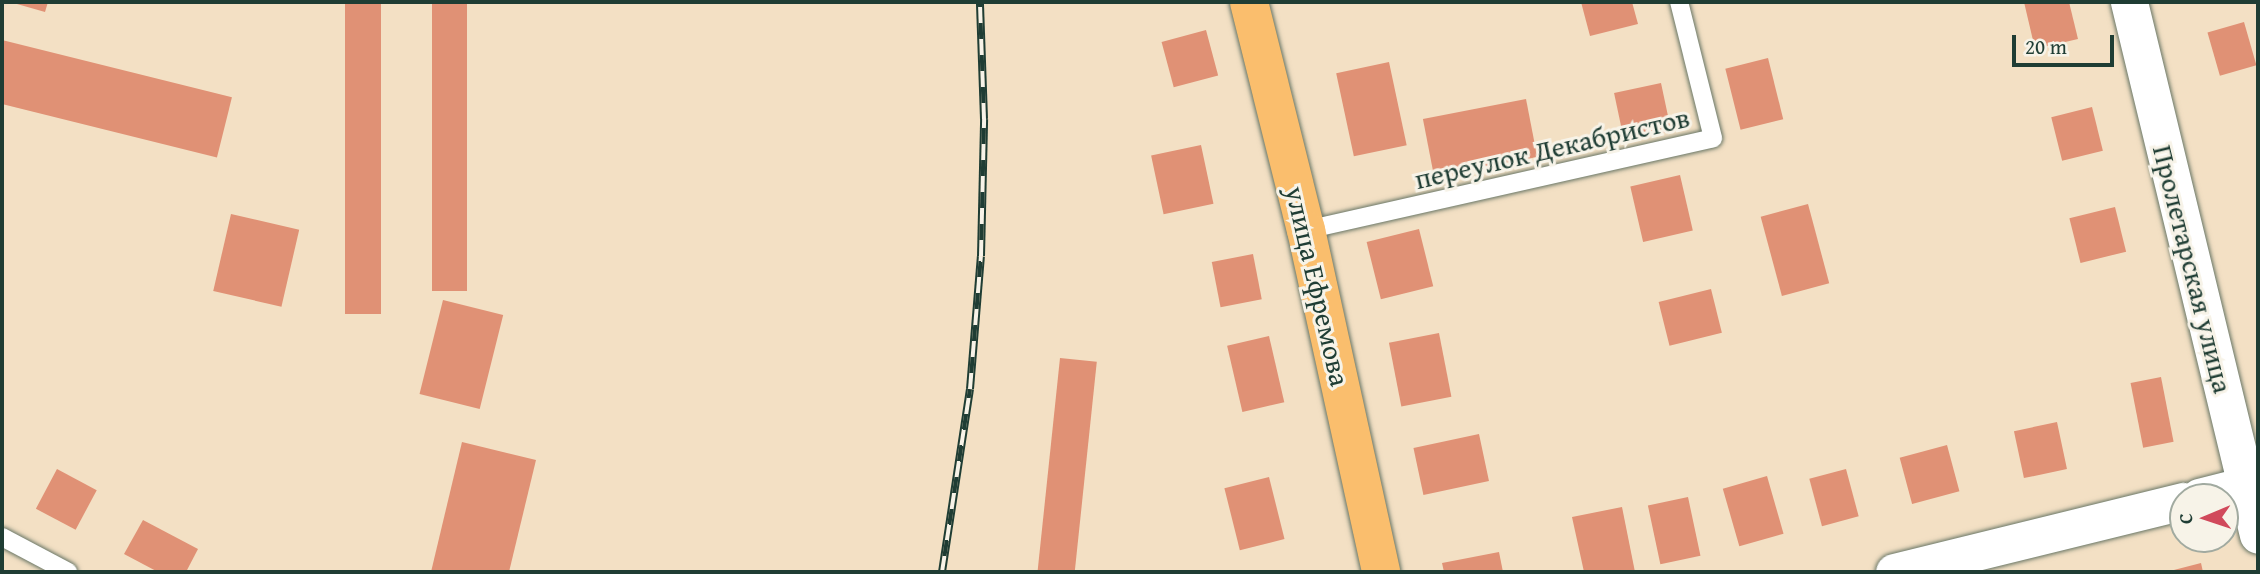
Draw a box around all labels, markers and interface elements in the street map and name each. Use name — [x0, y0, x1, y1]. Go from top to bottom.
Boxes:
scale bar — [2015, 21, 2116, 65]
text: 20 m — [2025, 31, 2067, 62]
street label: переулок Декабристов — [1411, 100, 1693, 196]
street label: Пролетарская улица — [2146, 142, 2240, 396]
street label: улица Ефремова — [1279, 183, 1357, 389]
north arrow — [2169, 483, 2239, 553]
text: С — [2171, 513, 2199, 525]

